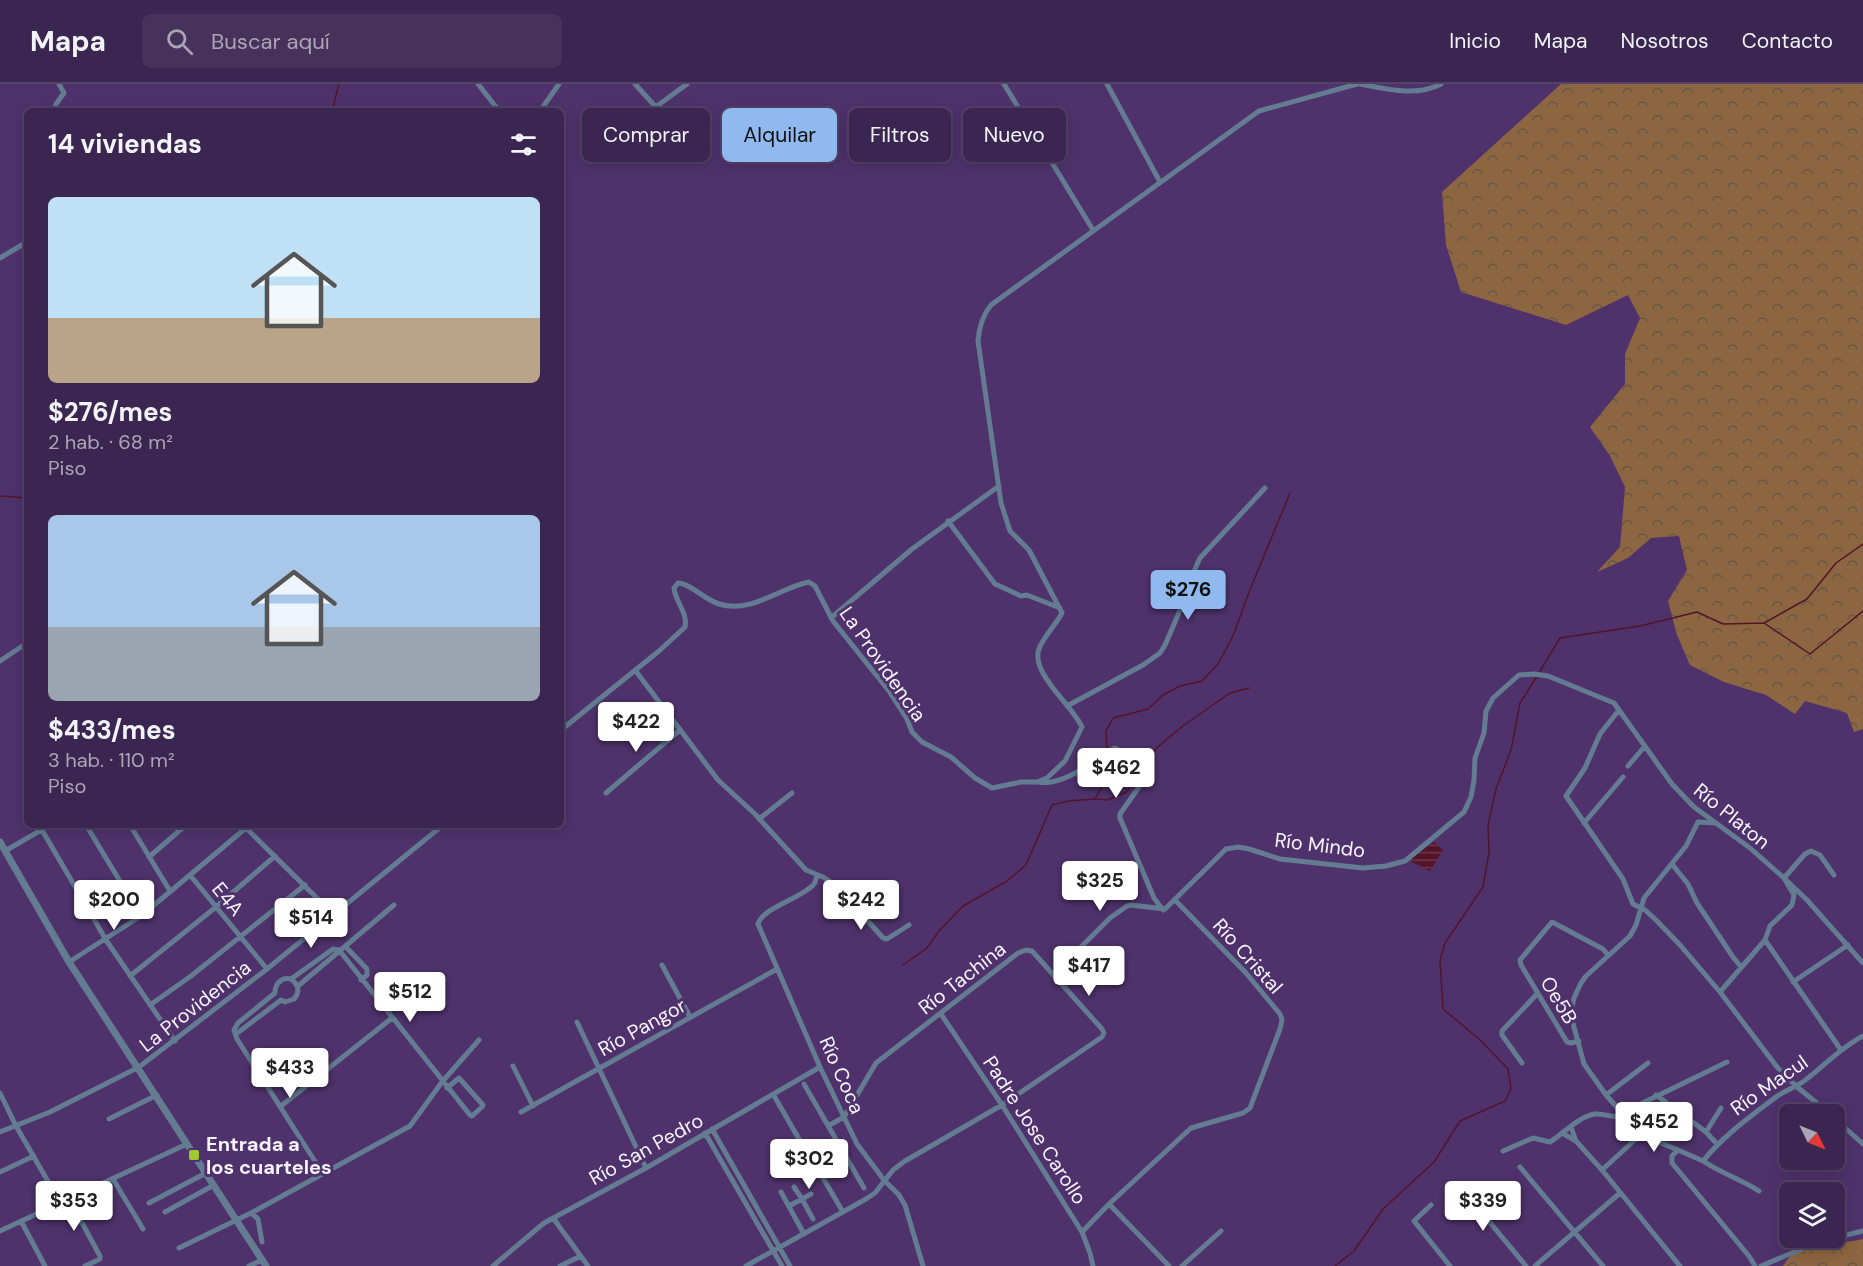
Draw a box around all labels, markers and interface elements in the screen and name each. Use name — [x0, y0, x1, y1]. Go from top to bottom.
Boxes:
search box — [142, 14, 562, 68]
text: Mapa — [30, 23, 106, 60]
icon: search — [163, 25, 196, 58]
text: Buscar aquí — [211, 27, 330, 56]
text: Inicio — [1449, 27, 1501, 55]
text: Mapa — [1534, 27, 1588, 55]
text: Nosotros — [1621, 27, 1709, 55]
text: Contacto — [1742, 27, 1833, 55]
chip: Comprar — [582, 108, 710, 162]
chip: Alquilar — [722, 108, 837, 162]
chip: Filtros — [849, 108, 951, 162]
chip: Nuevo — [963, 108, 1066, 162]
text: 14 viviendas — [48, 127, 202, 161]
icon: filters — [507, 128, 540, 161]
icon: home — [240, 236, 348, 344]
text: $276/mes — [48, 395, 172, 429]
text: 2 hab. · 68 m² — [48, 429, 173, 455]
text: Piso — [48, 455, 86, 481]
icon: home — [240, 554, 348, 662]
pin: $276 — [1152, 570, 1224, 621]
text: $276 — [1165, 576, 1211, 602]
street label: La Providencia — [834, 601, 932, 727]
pin: $422 — [600, 702, 672, 753]
text: $422 — [612, 708, 660, 734]
text: $433/mes — [48, 713, 176, 747]
text: 3 hab. · 110 m² — [48, 747, 175, 773]
pin: $462 — [1080, 748, 1152, 799]
text: $462 — [1091, 754, 1141, 780]
text: Piso — [48, 773, 86, 799]
street label: Río Platon — [1688, 777, 1776, 855]
street label: Río Mindo — [1273, 827, 1367, 863]
pin: $325 — [1064, 861, 1136, 912]
text: $325 — [1076, 867, 1124, 893]
street label: E4A — [206, 877, 250, 921]
pin: $200 — [78, 880, 150, 931]
pin: $242 — [825, 880, 897, 931]
text: $200 — [88, 886, 140, 912]
text: $242 — [837, 886, 885, 912]
pin: $514 — [275, 898, 347, 949]
text: $514 — [289, 904, 333, 930]
street label: Río Cristal — [1207, 913, 1289, 999]
street label: Río Tachina — [913, 936, 1011, 1020]
pin: $417 — [1053, 946, 1125, 997]
text: $417 — [1067, 952, 1111, 978]
street label: La Providencia — [134, 954, 256, 1058]
street label: Oe5B — [1535, 971, 1583, 1029]
pin: $512 — [374, 972, 446, 1023]
text: $512 — [388, 978, 432, 1004]
street label: Río Pangor — [593, 992, 691, 1062]
street label: Río Coca — [813, 1032, 871, 1118]
pin: $433 — [254, 1048, 326, 1099]
street label: Río Macul — [1725, 1049, 1813, 1121]
street label: Padre Jose Carollo — [977, 1051, 1093, 1209]
text: $433 — [265, 1054, 315, 1080]
pin: $452 — [1618, 1102, 1690, 1153]
north arrow — [1779, 1104, 1845, 1170]
map controls — [1779, 1104, 1845, 1248]
street label: Río San Pedro — [584, 1107, 708, 1191]
text: $452 — [1630, 1108, 1678, 1134]
place label: Entrada a los cuarteles — [206, 1131, 332, 1180]
pin: $302 — [773, 1139, 845, 1190]
text: $302 — [784, 1145, 834, 1171]
marker: Entrada a los cuarteles — [187, 1148, 201, 1162]
pin: $353 — [38, 1181, 110, 1232]
pin: $339 — [1447, 1181, 1519, 1232]
button: layers — [1779, 1182, 1845, 1248]
text: $353 — [50, 1187, 98, 1213]
text: $339 — [1459, 1187, 1507, 1213]

